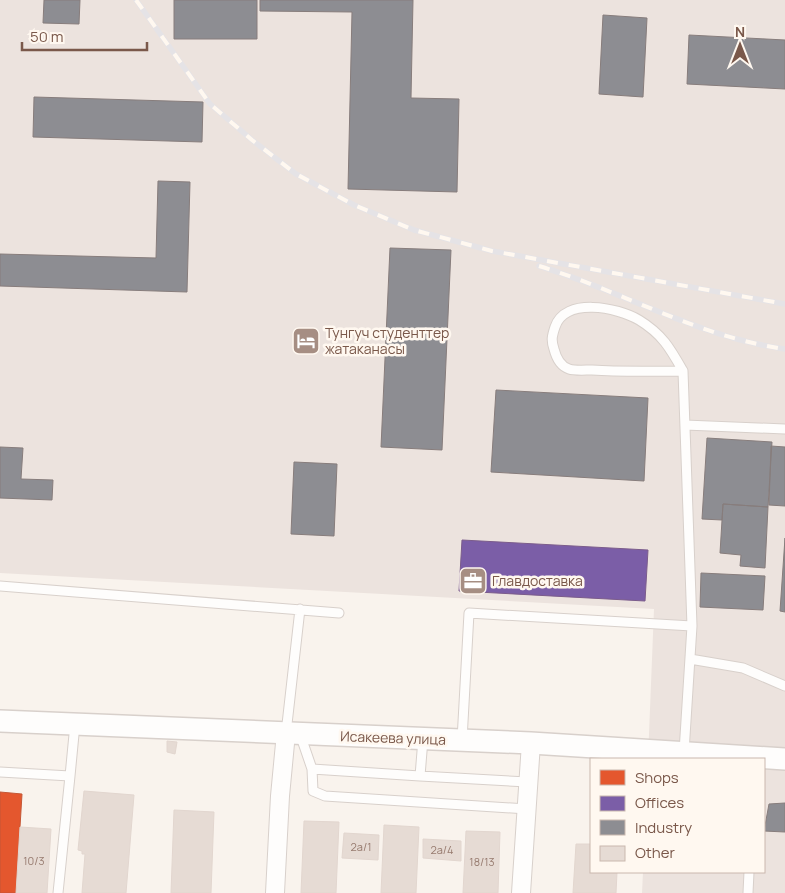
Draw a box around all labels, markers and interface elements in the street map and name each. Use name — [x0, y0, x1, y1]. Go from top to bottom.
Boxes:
scale bar — [22, 20, 148, 52]
north arrow — [715, 20, 765, 70]
text: N — [735, 22, 745, 41]
text: 50 m — [30, 26, 64, 47]
place label: Тунгуч студенттер жатаканасы — [325, 323, 449, 358]
hotel icon: Тунгуч студенттер жатаканасы — [291, 326, 321, 356]
office icon: Главдоставка — [458, 566, 488, 596]
place label: Главдоставка — [492, 571, 583, 590]
street label: Исакеева улица — [340, 726, 446, 749]
legend — [590, 758, 765, 873]
text: Shops — [635, 767, 679, 788]
text: Offices — [635, 792, 684, 813]
text: Industry — [635, 817, 692, 838]
house number: 2а/1 — [351, 839, 371, 854]
house number: 2а/4 — [430, 842, 454, 857]
text: Other — [635, 842, 676, 863]
house number: 10/3 — [23, 853, 45, 868]
house number: 18/13 — [469, 854, 495, 869]

